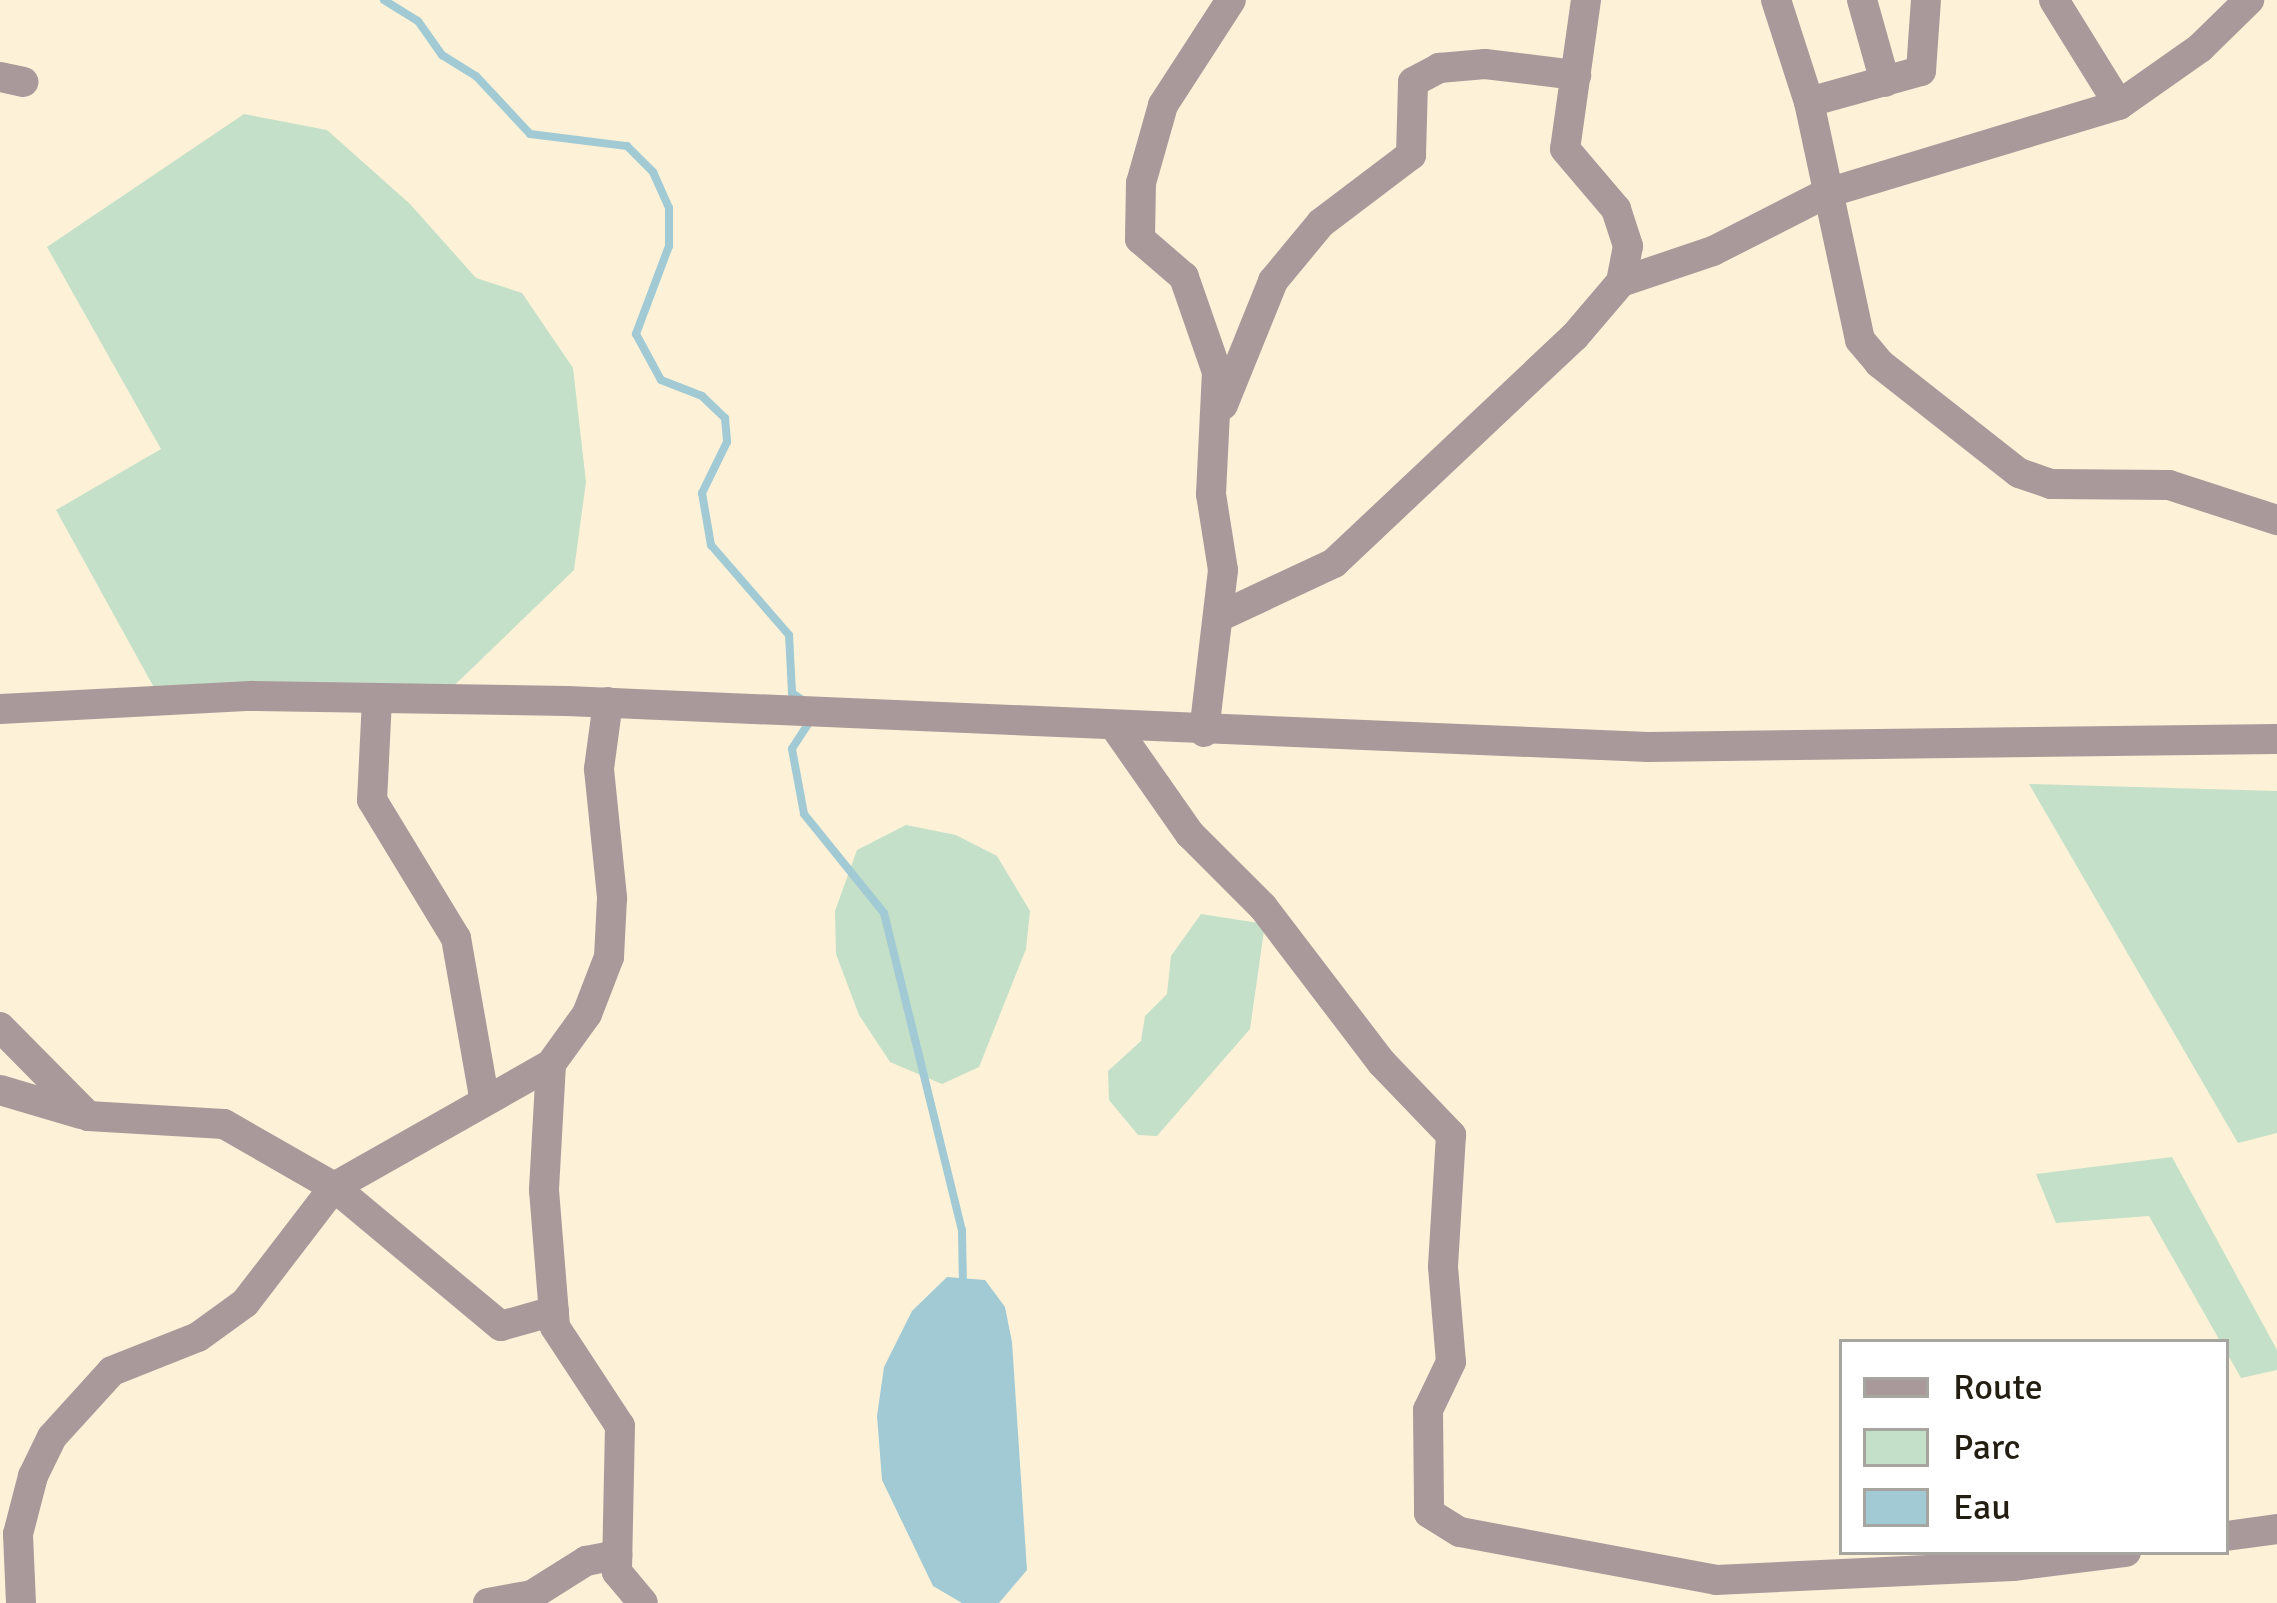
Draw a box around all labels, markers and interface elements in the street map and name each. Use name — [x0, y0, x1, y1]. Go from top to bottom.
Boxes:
legend — [1839, 1339, 2229, 1555]
text: Route — [1953, 1365, 2043, 1410]
text: Parc — [1953, 1425, 2020, 1470]
text: Eau — [1953, 1485, 2011, 1530]

